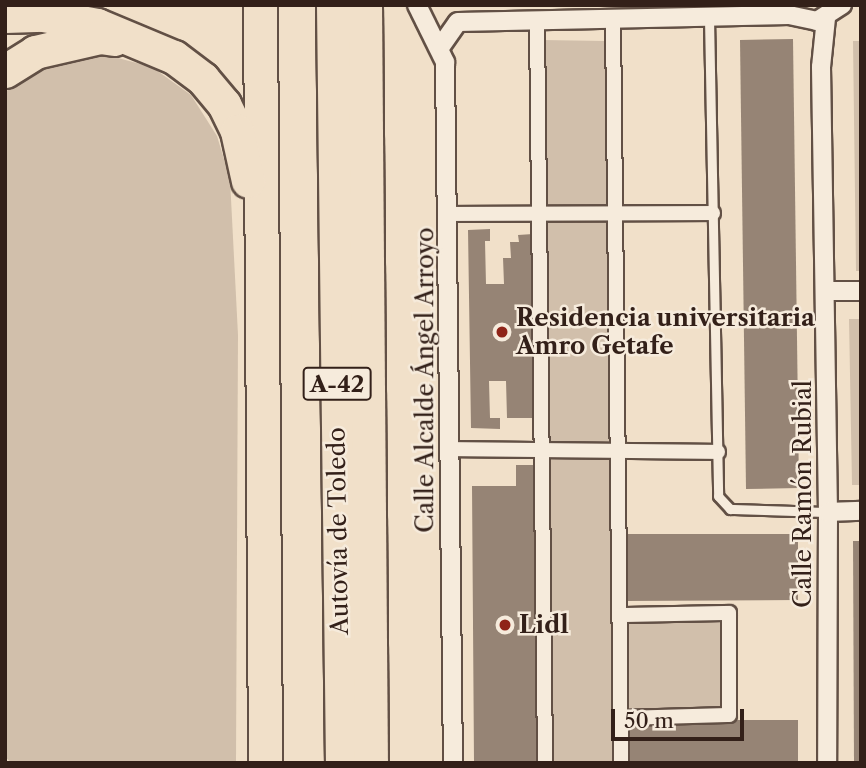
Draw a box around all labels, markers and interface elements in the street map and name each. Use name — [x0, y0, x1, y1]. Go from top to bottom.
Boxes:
street label: Calle Alcalde Ángel Arroyo — [411, 226, 439, 534]
place label: Residencia universitaria Amro Getafe — [516, 304, 815, 360]
marker: Residencia universitaria Amro Getafe — [494, 324, 510, 340]
road number: A-42 — [302, 364, 372, 404]
street label: Calle Ramón Rubial — [789, 380, 817, 608]
street label: Autovía de Toledo — [322, 426, 354, 636]
place label: Lidl — [519, 611, 569, 639]
marker: Lidl — [497, 617, 513, 633]
scale bar — [614, 694, 747, 738]
text: 50 m — [624, 708, 674, 733]

